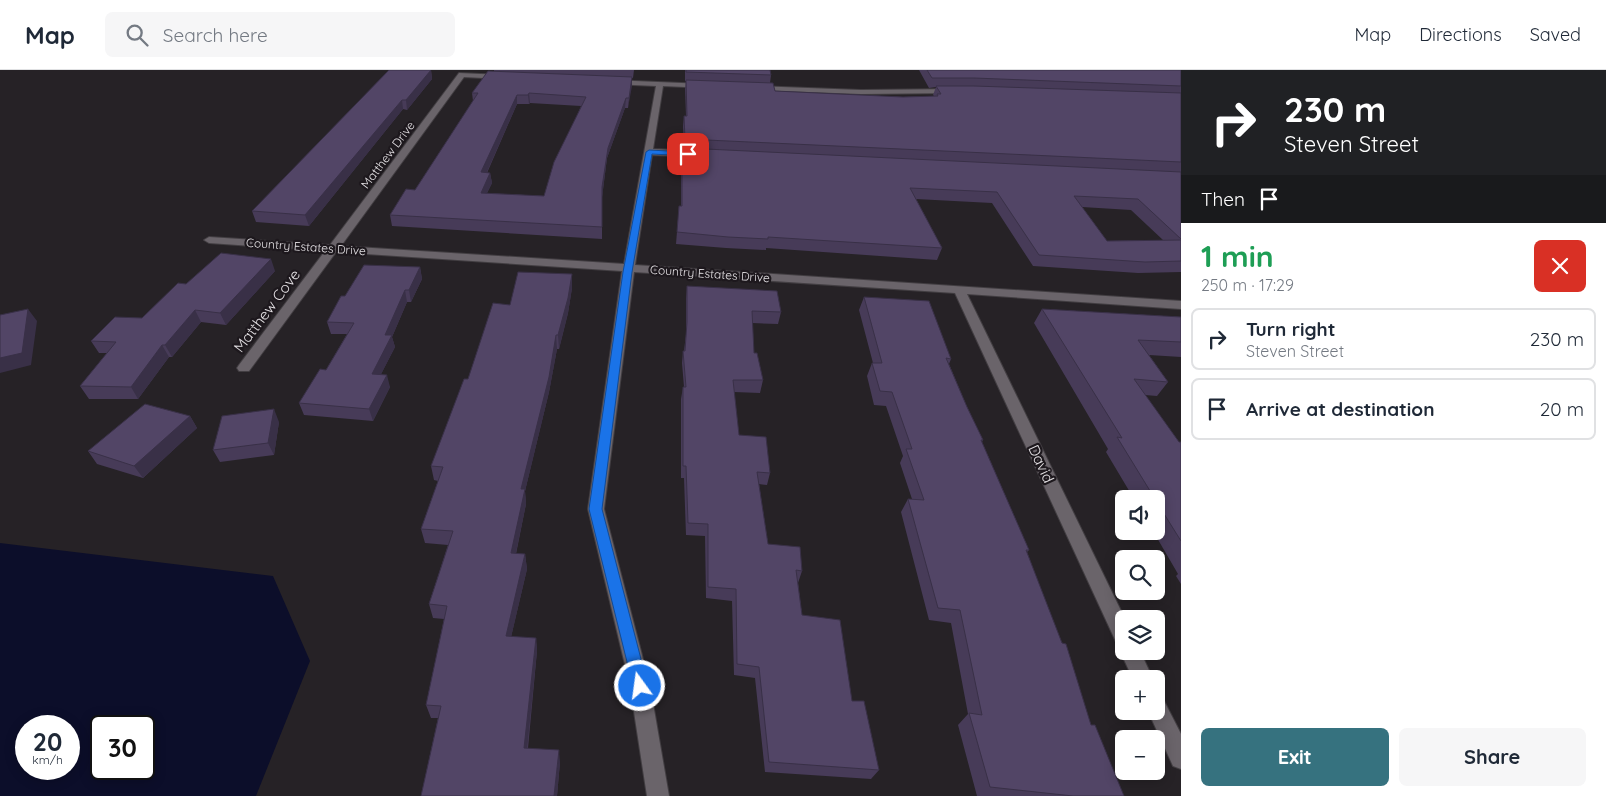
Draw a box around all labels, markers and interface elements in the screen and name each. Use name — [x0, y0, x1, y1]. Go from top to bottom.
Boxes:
search box — [105, 12, 455, 57]
text: Map — [25, 20, 75, 50]
icon: search — [123, 21, 151, 49]
text: Search here — [163, 23, 268, 47]
text: Map — [1354, 23, 1391, 46]
text: Directions — [1419, 23, 1502, 46]
text: Saved — [1530, 23, 1581, 46]
text: 230 m — [1284, 87, 1386, 131]
icon: right — [1201, 90, 1266, 155]
street label: Matthew Drive — [358, 118, 418, 191]
text: Steven Street — [1284, 130, 1419, 158]
pin — [667, 133, 709, 175]
icon: arrive — [674, 140, 702, 168]
icon: arrive — [1255, 185, 1283, 213]
text: Then — [1201, 187, 1245, 211]
street label: Country Estates Drive — [246, 235, 367, 258]
text: 1 min — [1201, 237, 1274, 275]
button: close — [1534, 240, 1586, 292]
street label: Country Estates Drive — [650, 262, 771, 285]
street label: Matthew Cove — [229, 265, 304, 356]
text: 250 m · 17:29 — [1201, 275, 1294, 295]
text: Turn right — [1246, 317, 1335, 341]
icon: right — [1203, 325, 1231, 353]
text: 230 m — [1530, 327, 1584, 351]
text: Steven Street — [1246, 341, 1344, 361]
icon: arrive — [1203, 395, 1231, 423]
text: Arrive at destination — [1246, 397, 1435, 421]
text: 20 m — [1540, 397, 1584, 421]
street label: David — [1024, 442, 1059, 486]
map controls — [1115, 490, 1165, 780]
button: sound — [1115, 490, 1165, 540]
button: search — [1115, 550, 1165, 600]
button: layers — [1115, 610, 1165, 660]
position arrow — [613, 659, 665, 711]
button: + — [1115, 670, 1165, 720]
speed limit sign: 30 — [90, 715, 155, 780]
text: 20 — [33, 726, 62, 757]
button: Exit — [1201, 728, 1389, 786]
button: Share — [1399, 728, 1586, 786]
button: − — [1115, 730, 1165, 780]
text: km/h — [32, 752, 63, 767]

